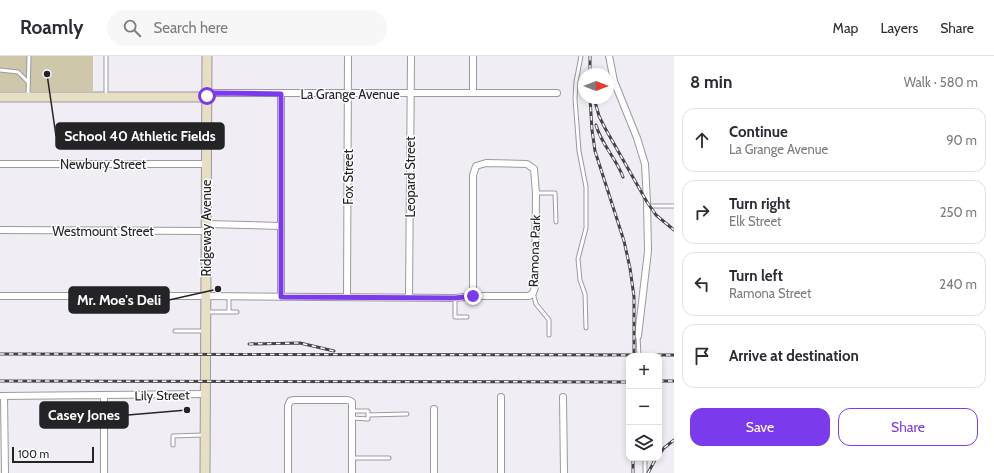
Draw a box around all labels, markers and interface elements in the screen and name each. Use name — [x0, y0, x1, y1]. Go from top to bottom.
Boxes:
search box — [107, 10, 387, 46]
text: Roamly — [20, 16, 83, 39]
icon: search — [121, 17, 143, 39]
text: Search here — [153, 19, 228, 37]
text: Map — [833, 19, 858, 37]
text: Layers — [880, 19, 918, 37]
text: Share — [940, 19, 974, 37]
north arrow — [578, 68, 614, 104]
text: 8 min — [690, 72, 732, 92]
text: Walk · 580 m — [904, 74, 978, 90]
street label: La Grange Avenue — [300, 86, 400, 102]
route start — [198, 87, 216, 105]
callout: School 40 Athletic Fields — [56, 123, 224, 149]
text: Continue — [729, 123, 788, 141]
text: School 40 Athletic Fields — [64, 127, 216, 145]
icon: ahead — [691, 129, 713, 151]
text: 90 m — [946, 132, 977, 148]
street label: Leopard Street — [402, 136, 418, 218]
text: La Grange Avenue — [729, 141, 828, 157]
street label: Fox Street — [340, 149, 356, 205]
street label: Newbury Street — [60, 156, 147, 172]
street label: Ridgeway Avenue — [198, 179, 214, 276]
text: Turn right — [729, 195, 790, 213]
icon: right — [691, 201, 713, 223]
text: 250 m — [940, 204, 977, 220]
text: Elk Street — [729, 213, 781, 229]
street label: Ramona Park — [525, 214, 543, 287]
street label: Westmount Street — [52, 223, 154, 239]
text: Turn left — [729, 267, 783, 285]
icon: left — [691, 273, 713, 295]
text: 240 m — [939, 276, 977, 292]
text: Ramona Street — [729, 285, 811, 301]
callout: Mr. Moe's Deli — [69, 287, 169, 313]
route end — [464, 287, 482, 305]
text: Mr. Moe's Deli — [77, 291, 161, 309]
icon: arrive — [691, 345, 713, 367]
text: Arrive at destination — [729, 347, 859, 365]
map controls — [626, 353, 662, 461]
button: + — [626, 353, 662, 389]
street label: Lily Street — [134, 387, 190, 403]
button: − — [626, 389, 662, 425]
callout: Casey Jones — [40, 402, 128, 428]
text: Casey Jones — [48, 406, 120, 424]
button: Save — [690, 408, 830, 446]
button: Share — [838, 408, 978, 446]
button: layers — [626, 425, 662, 461]
scale bar — [12, 445, 94, 464]
text: 100 m — [18, 447, 49, 461]

